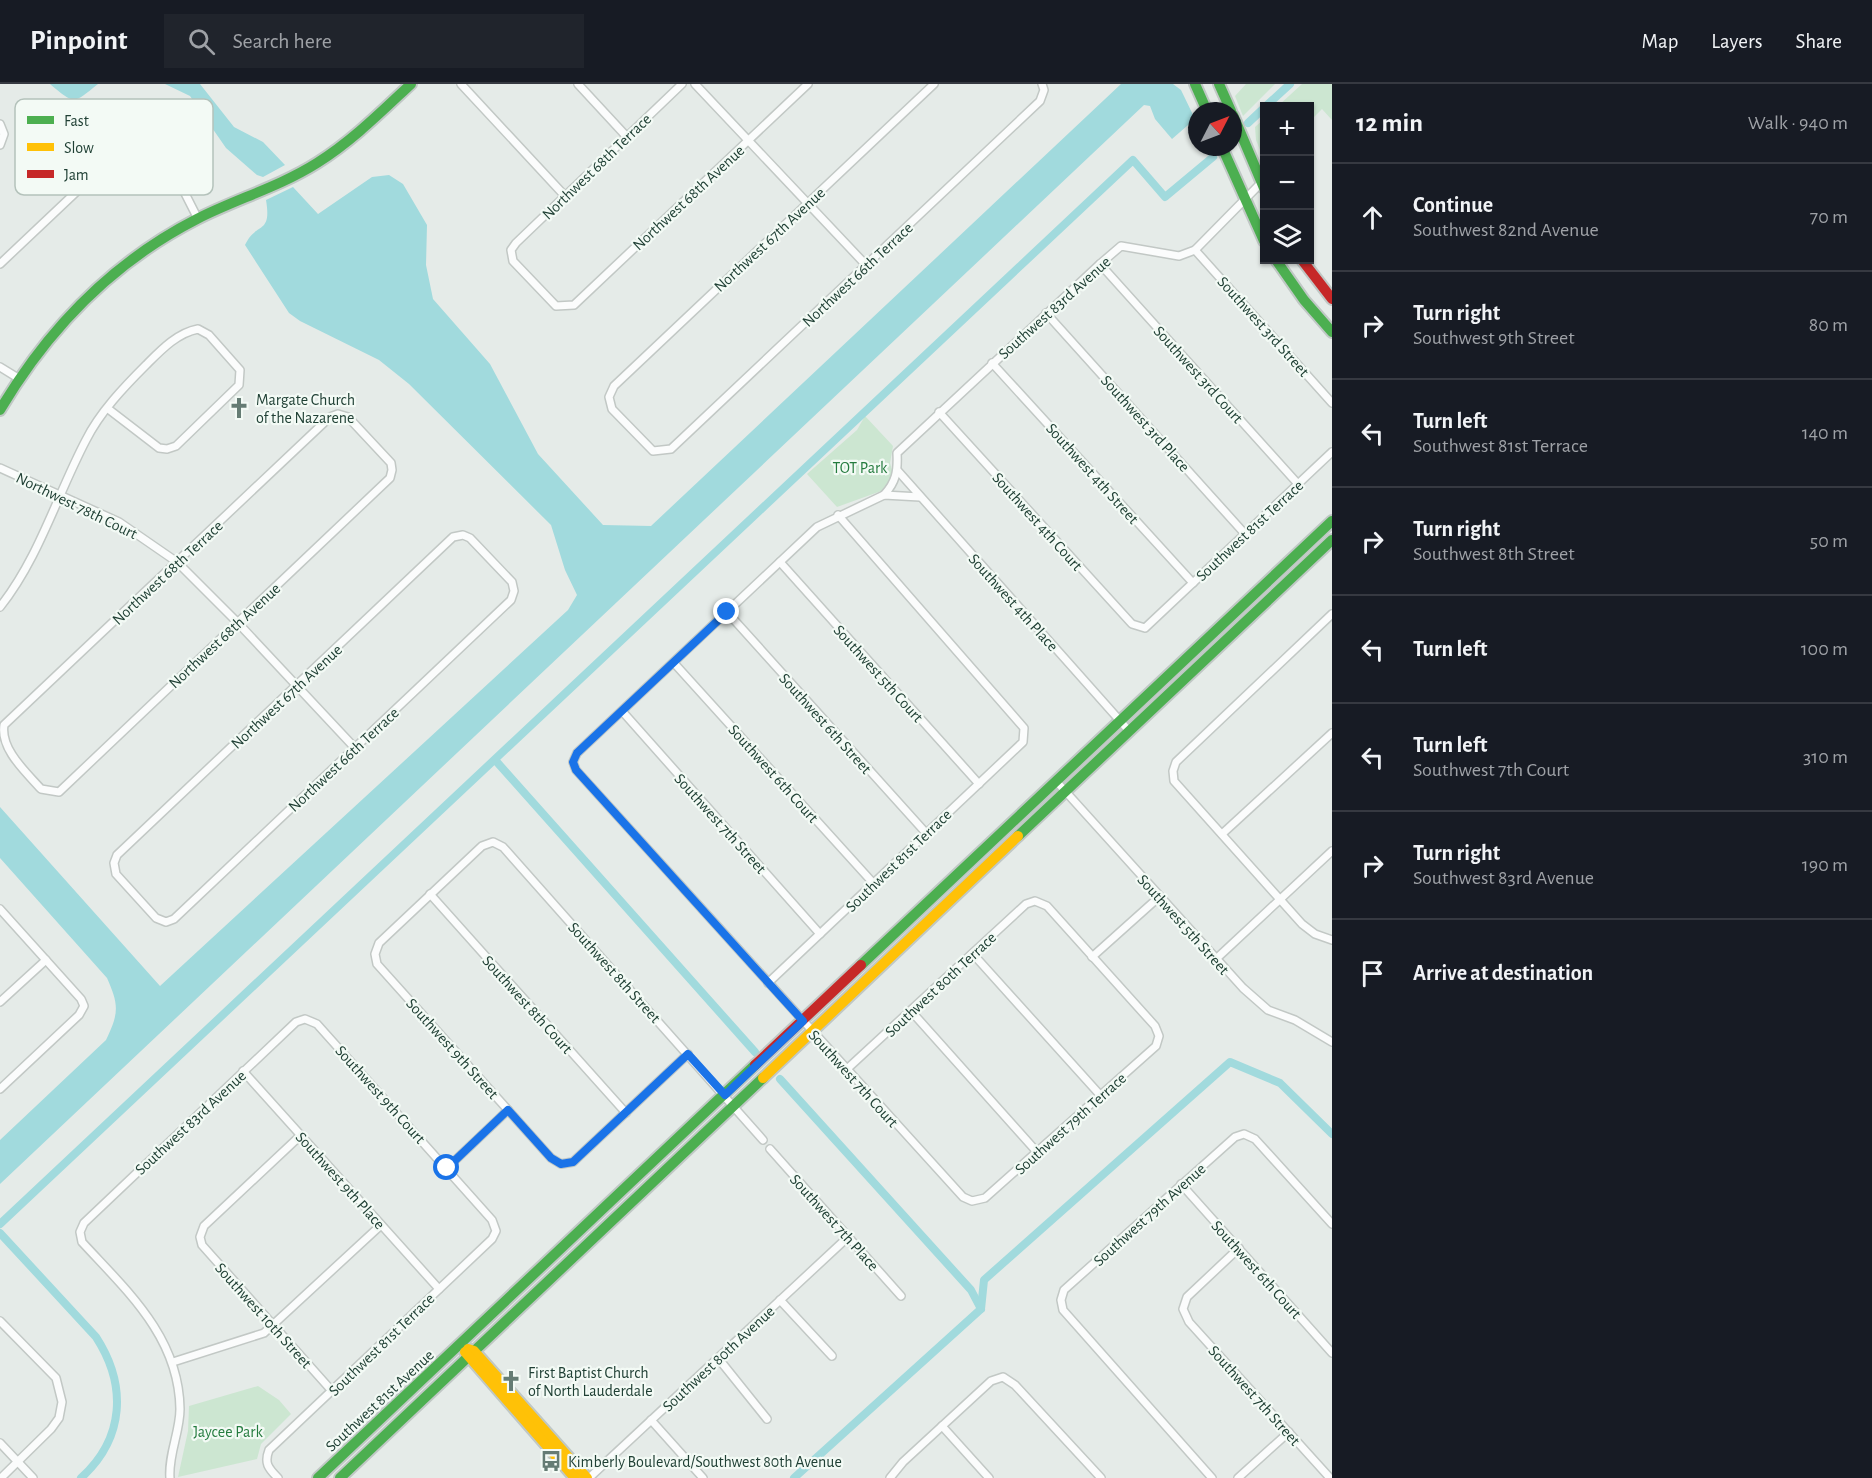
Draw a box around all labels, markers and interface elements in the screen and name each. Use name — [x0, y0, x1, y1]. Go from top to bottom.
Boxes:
search box — [164, 14, 584, 68]
icon: search — [185, 25, 218, 58]
text: Pinpoint — [30, 27, 128, 55]
text: Search here — [233, 30, 332, 52]
text: Map — [1642, 31, 1678, 52]
text: Layers — [1711, 31, 1762, 52]
text: Share — [1795, 31, 1842, 52]
legend — [15, 99, 213, 195]
north arrow — [1188, 102, 1242, 156]
map controls — [1260, 102, 1314, 264]
button: + — [1260, 102, 1314, 156]
text: 12 min — [1356, 110, 1423, 136]
street label: Northwest 68th Terrace — [539, 111, 654, 223]
text: Fast — [64, 113, 89, 129]
text: Walk · 940 m — [1748, 113, 1848, 133]
text: Slow — [64, 140, 94, 156]
street label: Northwest 68th Avenue — [630, 142, 748, 253]
button: − — [1260, 156, 1314, 210]
text: Jam — [64, 167, 89, 183]
street label: Northwest 67th Avenue — [711, 184, 828, 295]
text: Continue — [1413, 194, 1493, 216]
icon: ahead — [1356, 201, 1389, 234]
text: 70 m — [1810, 207, 1848, 227]
button: layers — [1260, 210, 1314, 264]
street label: Northwest 66th Terrace — [799, 220, 916, 330]
text: Southwest 82nd Avenue — [1413, 220, 1599, 240]
street label: Southwest 83rd Avenue — [995, 253, 1114, 362]
street label: Southwest 3rd Street — [1214, 274, 1312, 380]
text: Turn right — [1413, 302, 1500, 324]
icon: right — [1356, 309, 1389, 342]
text: 80 m — [1809, 315, 1848, 335]
street label: Southwest 3rd Court — [1151, 323, 1246, 426]
text: Southwest 9th Street — [1413, 328, 1575, 348]
street label: Southwest 3rd Place — [1098, 372, 1193, 475]
place label: Margate Church of the Nazarene — [256, 392, 355, 426]
church icon: Margate Church of the Nazarene — [227, 396, 251, 420]
text: Turn left — [1413, 410, 1487, 432]
icon: left — [1356, 417, 1389, 450]
street label: Southwest 4th Street — [1043, 420, 1141, 527]
text: 140 m — [1802, 423, 1848, 443]
text: Southwest 81st Terrace — [1413, 436, 1588, 456]
park label: TOT Park — [833, 460, 888, 476]
street label: Northwest 78th Court — [13, 470, 140, 542]
street label: Southwest 4th Court — [989, 470, 1085, 574]
street label: Southwest 81st Terrace — [1193, 477, 1306, 584]
street label: Northwest 68th Terrace — [109, 518, 226, 628]
text: Turn right — [1413, 518, 1500, 540]
icon: right — [1356, 525, 1389, 558]
text: 50 m — [1810, 531, 1848, 551]
text: Southwest 8th Street — [1413, 544, 1575, 564]
street label: Southwest 4th Place — [966, 551, 1061, 654]
street label: Northwest 68th Avenue — [166, 580, 284, 691]
route end — [713, 598, 739, 624]
street label: Southwest 5th Court — [831, 622, 926, 725]
icon: left — [1356, 633, 1389, 666]
text: Turn left — [1413, 638, 1487, 660]
text: 100 m — [1801, 639, 1848, 659]
street label: Northwest 67th Avenue — [228, 641, 345, 752]
street label: Southwest 6th Street — [776, 670, 874, 777]
street label: Northwest 66th Terrace — [285, 705, 402, 815]
street label: Southwest 6th Court — [725, 722, 821, 826]
text: Turn left — [1413, 734, 1487, 756]
icon: left — [1356, 741, 1389, 774]
text: 310 m — [1803, 747, 1848, 767]
text: Southwest 7th Court — [1413, 760, 1569, 780]
street label: Southwest 7th Street — [671, 771, 769, 877]
street label: Southwest 81st Terrace — [843, 806, 955, 915]
text: Turn right — [1413, 842, 1500, 864]
icon: right — [1356, 849, 1389, 882]
text: 190 m — [1802, 855, 1848, 875]
text: Southwest 83rd Avenue — [1413, 868, 1594, 888]
street label: Southwest 5th Street — [1134, 872, 1232, 978]
street label: Southwest 8th Street — [565, 919, 663, 1026]
street label: Southwest 80th Terrace — [882, 929, 999, 1040]
street label: Southwest 8th Court — [479, 953, 575, 1057]
icon: arrive — [1356, 957, 1389, 990]
text: Arrive at destination — [1413, 962, 1593, 984]
street label: Southwest 9th Street — [403, 995, 501, 1102]
street label: Southwest 7th Court — [806, 1027, 901, 1130]
street label: Southwest 9th Court — [332, 1043, 428, 1147]
street label: Southwest 83rd Avenue — [132, 1067, 249, 1178]
street label: Southwest 79th Terrace — [1012, 1070, 1129, 1178]
street label: Southwest 9th Place — [293, 1129, 388, 1232]
route start — [433, 1154, 459, 1180]
street label: Southwest 79th Avenue — [1090, 1160, 1209, 1269]
street label: Southwest 7th Place — [787, 1171, 882, 1274]
street label: Southwest 6th Court — [1208, 1218, 1304, 1322]
street label: Southwest 10th Street — [212, 1260, 315, 1371]
street label: Southwest 81st Terrace — [326, 1290, 438, 1399]
street label: Southwest 80th Avenue — [660, 1303, 778, 1415]
street label: Southwest 7th Street — [1205, 1343, 1303, 1449]
street label: Southwest 81st Avenue — [323, 1347, 437, 1455]
place label: First Baptist Church of North Lauderdale — [528, 1365, 653, 1399]
church icon: First Baptist Church of North Lauderdale — [499, 1369, 523, 1393]
park label: Jaycee Park — [193, 1424, 263, 1441]
bus stop icon: Kimberly Boulevard/Southwest 80th Avenue — [539, 1449, 563, 1473]
place label: Kimberly Boulevard/Southwest 80th Avenue — [568, 1454, 842, 1471]

